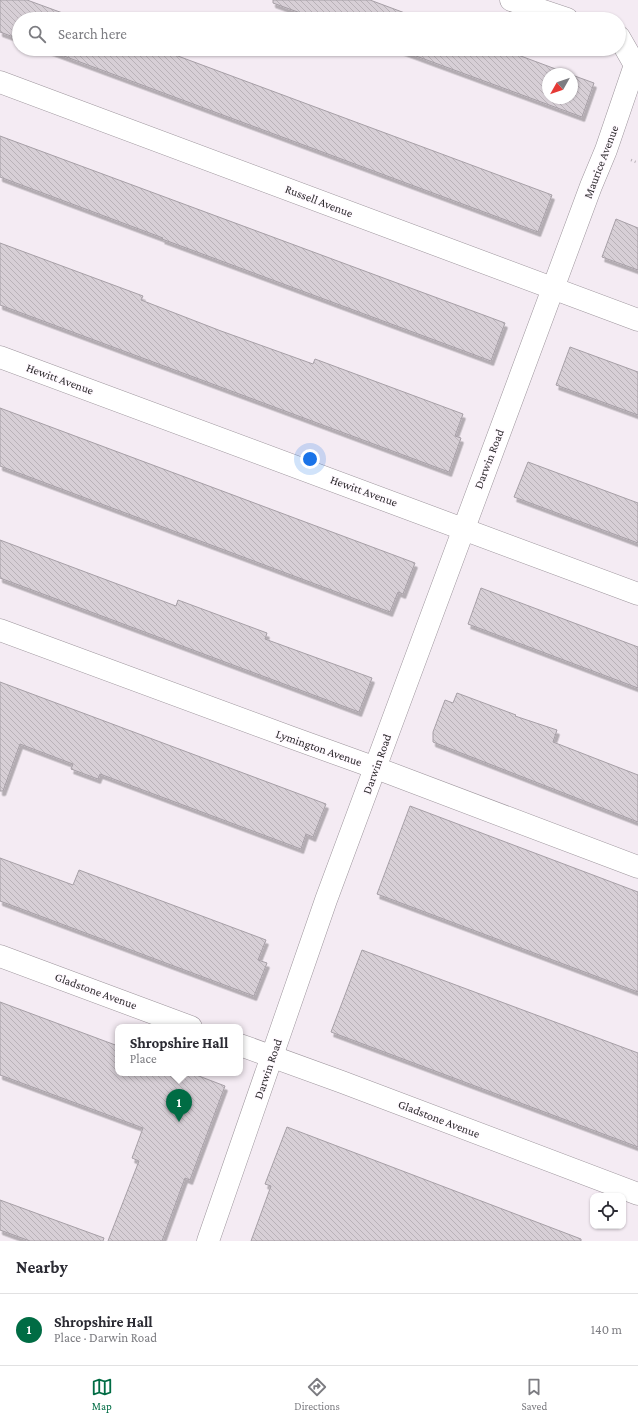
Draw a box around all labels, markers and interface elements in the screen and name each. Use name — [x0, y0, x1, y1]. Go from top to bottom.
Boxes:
search box — [12, 12, 626, 56]
icon: search — [26, 23, 48, 45]
text: Search here — [58, 26, 127, 42]
north arrow — [542, 68, 578, 104]
street label: Maurice Avenue — [581, 124, 621, 200]
street label: Russell Avenue — [283, 182, 355, 220]
street label: Hewitt Avenue — [24, 360, 96, 398]
street label: Darwin Road — [471, 427, 507, 491]
your location — [300, 449, 320, 469]
street label: Hewitt Avenue — [328, 472, 400, 510]
street label: Lymington Avenue — [274, 727, 364, 769]
street label: Darwin Road — [360, 731, 395, 796]
street label: Gladstone Avenue — [53, 970, 139, 1012]
popup — [115, 1024, 243, 1076]
text: Shropshire Hall — [130, 1035, 228, 1051]
street label: Darwin Road — [251, 1036, 285, 1101]
text: Place — [130, 1051, 157, 1066]
pin: 1 — [166, 1089, 192, 1122]
street label: Gladstone Avenue — [396, 1097, 482, 1141]
map controls — [590, 1193, 626, 1229]
button: locate — [590, 1193, 626, 1229]
text: Nearby — [16, 1258, 68, 1277]
text: Shropshire Hall — [54, 1314, 153, 1330]
text: 1 — [27, 1322, 31, 1337]
text: 140 m — [591, 1322, 622, 1337]
text: Place · Darwin Road — [54, 1330, 157, 1345]
tab: Map — [91, 1376, 113, 1412]
tab: Directions — [294, 1376, 340, 1412]
tab: Saved — [521, 1376, 547, 1412]

